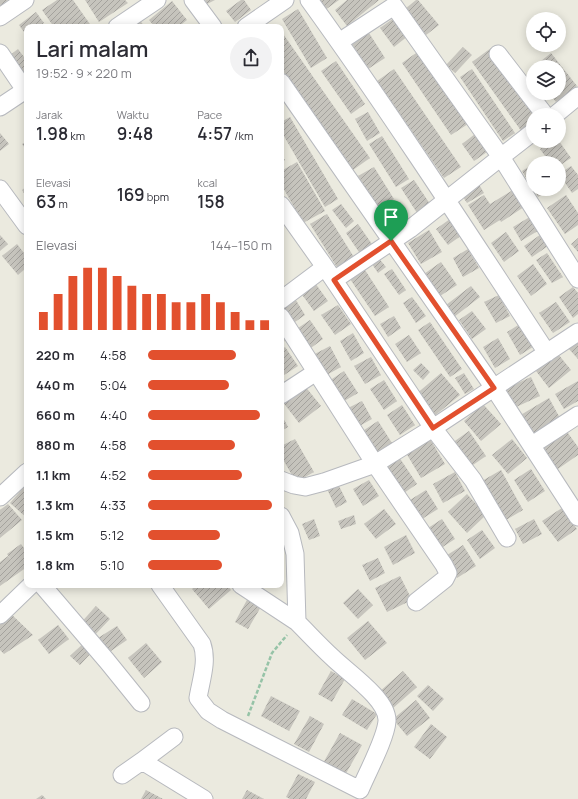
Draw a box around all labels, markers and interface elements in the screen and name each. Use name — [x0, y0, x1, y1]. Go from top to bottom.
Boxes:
map controls — [526, 12, 566, 196]
button: locate — [526, 12, 566, 52]
text: Lari malam — [36, 34, 149, 64]
button: share — [230, 37, 272, 79]
button: layers — [526, 60, 566, 100]
text: 19:52 · 9 × 220 m — [36, 64, 132, 82]
text: Jarak — [36, 107, 63, 122]
text: Waktu — [117, 107, 149, 122]
text: Pace — [197, 107, 222, 122]
button: + — [526, 108, 566, 148]
text: 1.98 — [36, 122, 68, 145]
text: 9:48 — [117, 122, 153, 145]
text: 4:57 — [197, 122, 232, 145]
text: km — [68, 128, 85, 143]
text: /km — [232, 128, 253, 143]
button: − — [526, 156, 566, 196]
text: Elevasi — [36, 175, 71, 190]
text: kcal — [197, 175, 217, 190]
text: 169 — [117, 183, 145, 206]
text: bpm — [145, 189, 169, 204]
text: 63 — [36, 190, 56, 213]
text: 158 — [197, 190, 225, 213]
text: m — [56, 196, 68, 211]
pin — [374, 200, 408, 241]
icon: arrive — [380, 206, 402, 228]
text: Elevasi — [36, 236, 77, 254]
text: 144–150 m — [211, 236, 272, 254]
text: 220 m — [36, 346, 74, 364]
text: 4:58 — [100, 346, 127, 364]
text: 440 m — [36, 376, 75, 394]
text: 5:04 — [100, 376, 127, 394]
text: 660 m — [36, 406, 75, 424]
text: 4:40 — [100, 406, 127, 424]
text: 880 m — [36, 436, 75, 454]
text: 4:58 — [100, 436, 127, 454]
text: 1.1 km — [36, 466, 71, 484]
text: 4:52 — [100, 466, 126, 484]
text: 1.3 km — [36, 496, 74, 514]
text: 4:33 — [100, 496, 126, 514]
text: 1.5 km — [36, 526, 74, 544]
text: 5:12 — [100, 526, 124, 544]
text: 1.8 km — [36, 556, 74, 574]
text: 5:10 — [100, 556, 124, 574]

